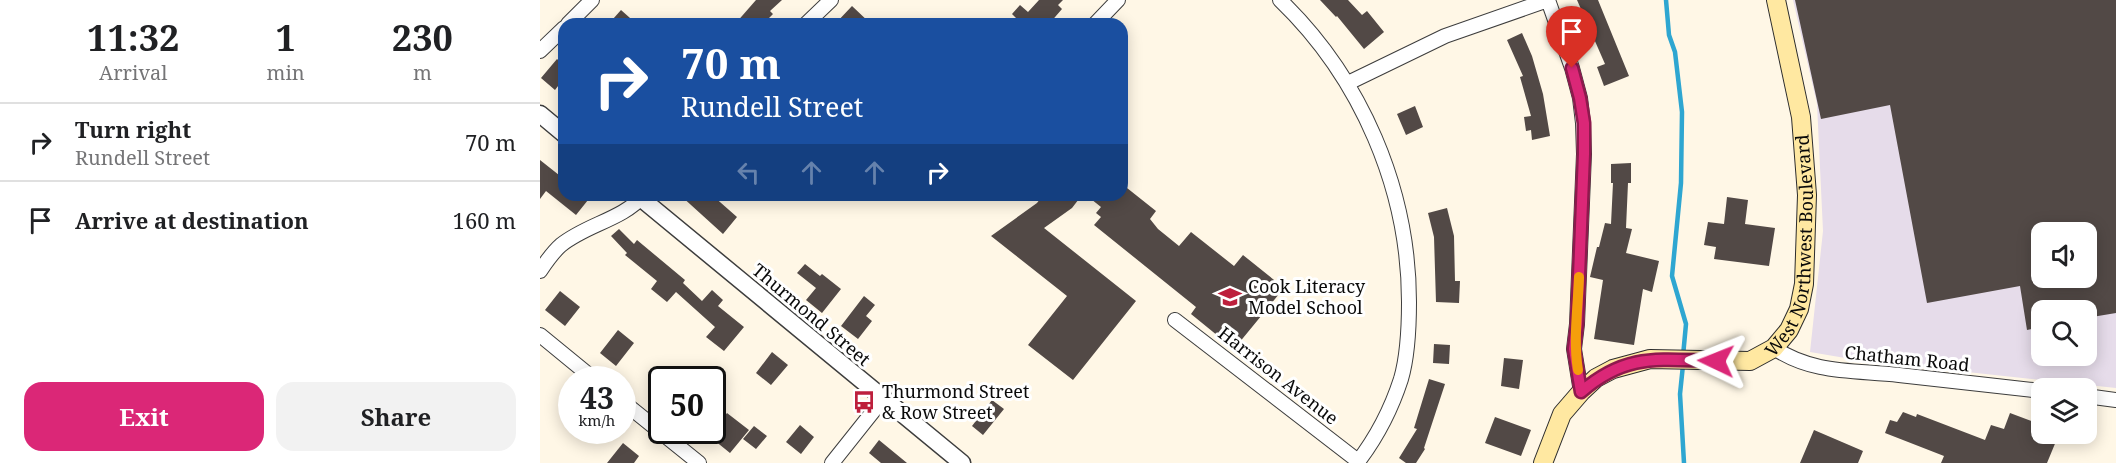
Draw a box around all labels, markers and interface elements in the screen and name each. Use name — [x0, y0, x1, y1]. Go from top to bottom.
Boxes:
pin — [1546, 6, 1597, 68]
text: 11:32 — [87, 13, 179, 62]
text: 1 — [275, 13, 296, 62]
text: 230 — [392, 13, 453, 62]
icon: arrive — [1555, 15, 1588, 48]
text: 70 m — [681, 34, 781, 91]
icon: right — [582, 42, 660, 120]
text: Arrival — [99, 59, 167, 86]
text: min — [267, 59, 305, 86]
text: m — [413, 59, 432, 86]
text: Rundell Street — [681, 88, 863, 125]
text: Turn right — [75, 114, 191, 144]
icon: right — [24, 126, 57, 159]
text: 70 m — [465, 127, 516, 157]
street label: West Northwest Boulevard — [1759, 133, 1818, 361]
text: Rundell Street — [75, 144, 210, 171]
icon: left — [732, 156, 765, 189]
icon: ahead — [795, 156, 828, 189]
icon: ahead — [858, 156, 891, 189]
icon: right — [921, 156, 954, 189]
icon: arrive — [24, 204, 57, 237]
text: Arrive at destination — [75, 205, 309, 235]
text: 160 m — [453, 205, 516, 235]
map controls — [2031, 222, 2097, 444]
button: sound — [2031, 222, 2097, 288]
street label: Thurmond Street — [748, 258, 876, 371]
place label: Cook Literacy Model School — [1248, 274, 1366, 319]
school or university icon: Cook Literacy Model School — [1217, 284, 1243, 310]
button: search — [2031, 300, 2097, 366]
street label: Harrison Avenue — [1214, 321, 1344, 430]
position arrow — [1684, 329, 1748, 393]
street label: Chatham Road — [1843, 340, 1971, 377]
speed limit sign: 50 — [648, 366, 726, 444]
text: 43 — [580, 377, 614, 418]
button: layers — [2031, 378, 2097, 444]
place label: Thurmond Street & Row Street — [882, 379, 1029, 424]
button: Exit — [24, 382, 264, 451]
button: Share — [276, 382, 516, 451]
bus stop icon: Thurmond Street & Row Street — [851, 389, 877, 415]
text: km/h — [579, 410, 615, 430]

